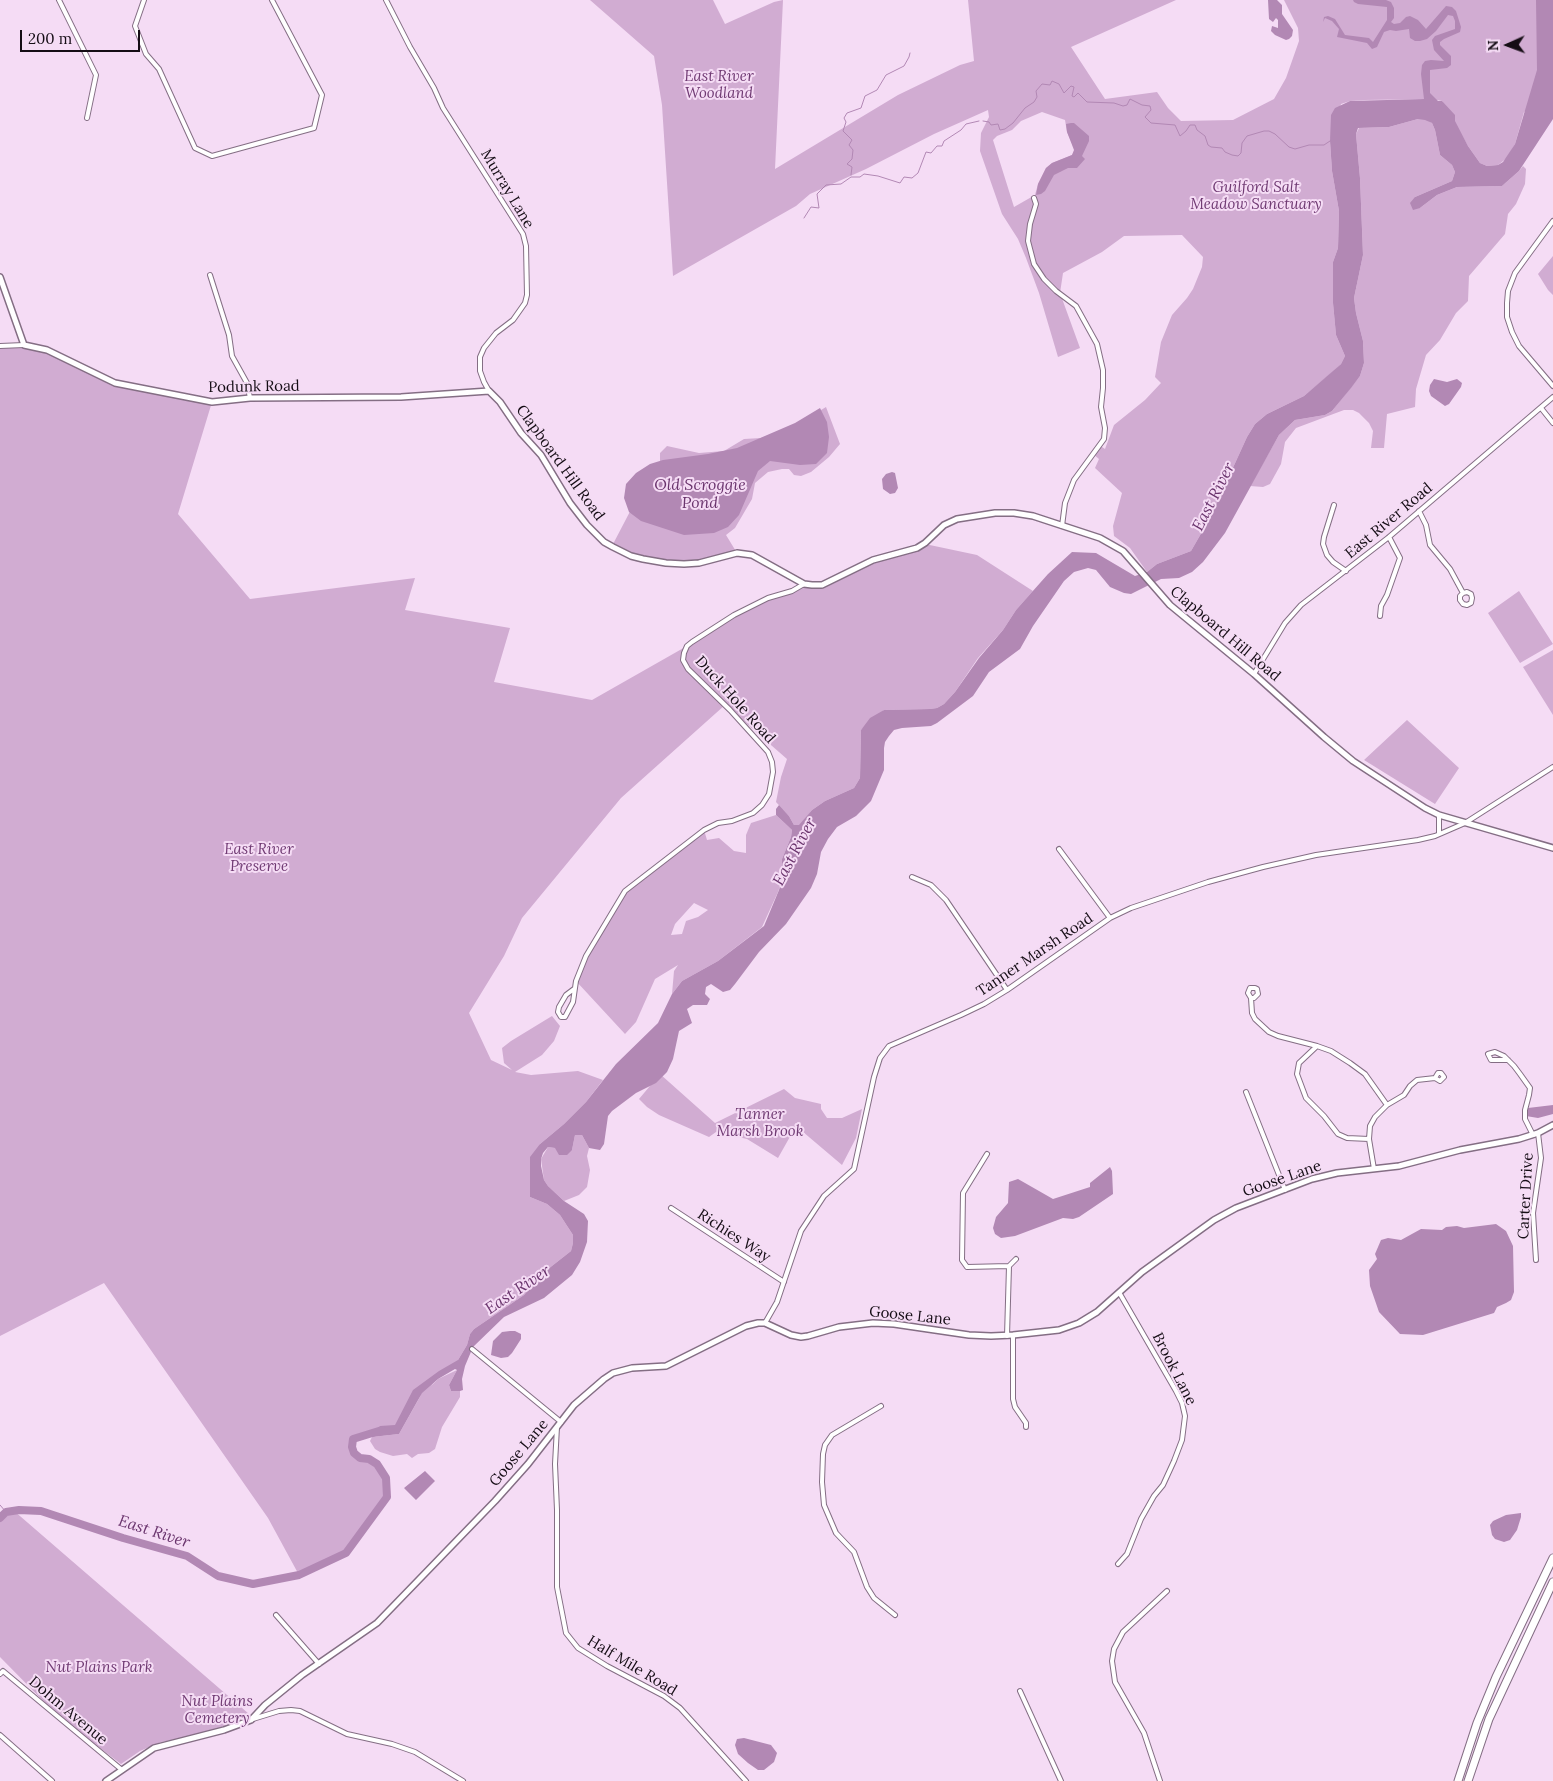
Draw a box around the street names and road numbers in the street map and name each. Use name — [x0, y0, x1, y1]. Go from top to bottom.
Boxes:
street label: Murray Lane — [476, 146, 538, 232]
street label: Podunk Road — [208, 377, 300, 397]
street label: Clapboard Hill Road — [512, 402, 608, 524]
street label: East River Road — [1342, 479, 1436, 563]
street label: Clapboard Hill Road — [1166, 583, 1284, 685]
street label: Duck Hole Road — [691, 653, 779, 747]
street label: Tanner Marsh Road — [973, 909, 1097, 1001]
street label: Carter Drive — [1515, 1152, 1537, 1240]
street label: Goose Lane — [1240, 1157, 1324, 1201]
street label: Richies Way — [694, 1206, 774, 1266]
street label: Goose Lane — [868, 1303, 952, 1329]
street label: Brook Lane — [1148, 1330, 1200, 1408]
street label: Goose Lane — [486, 1416, 552, 1490]
street label: Half Mile Road — [584, 1632, 680, 1700]
street label: Dohm Avenue — [25, 1673, 111, 1749]

